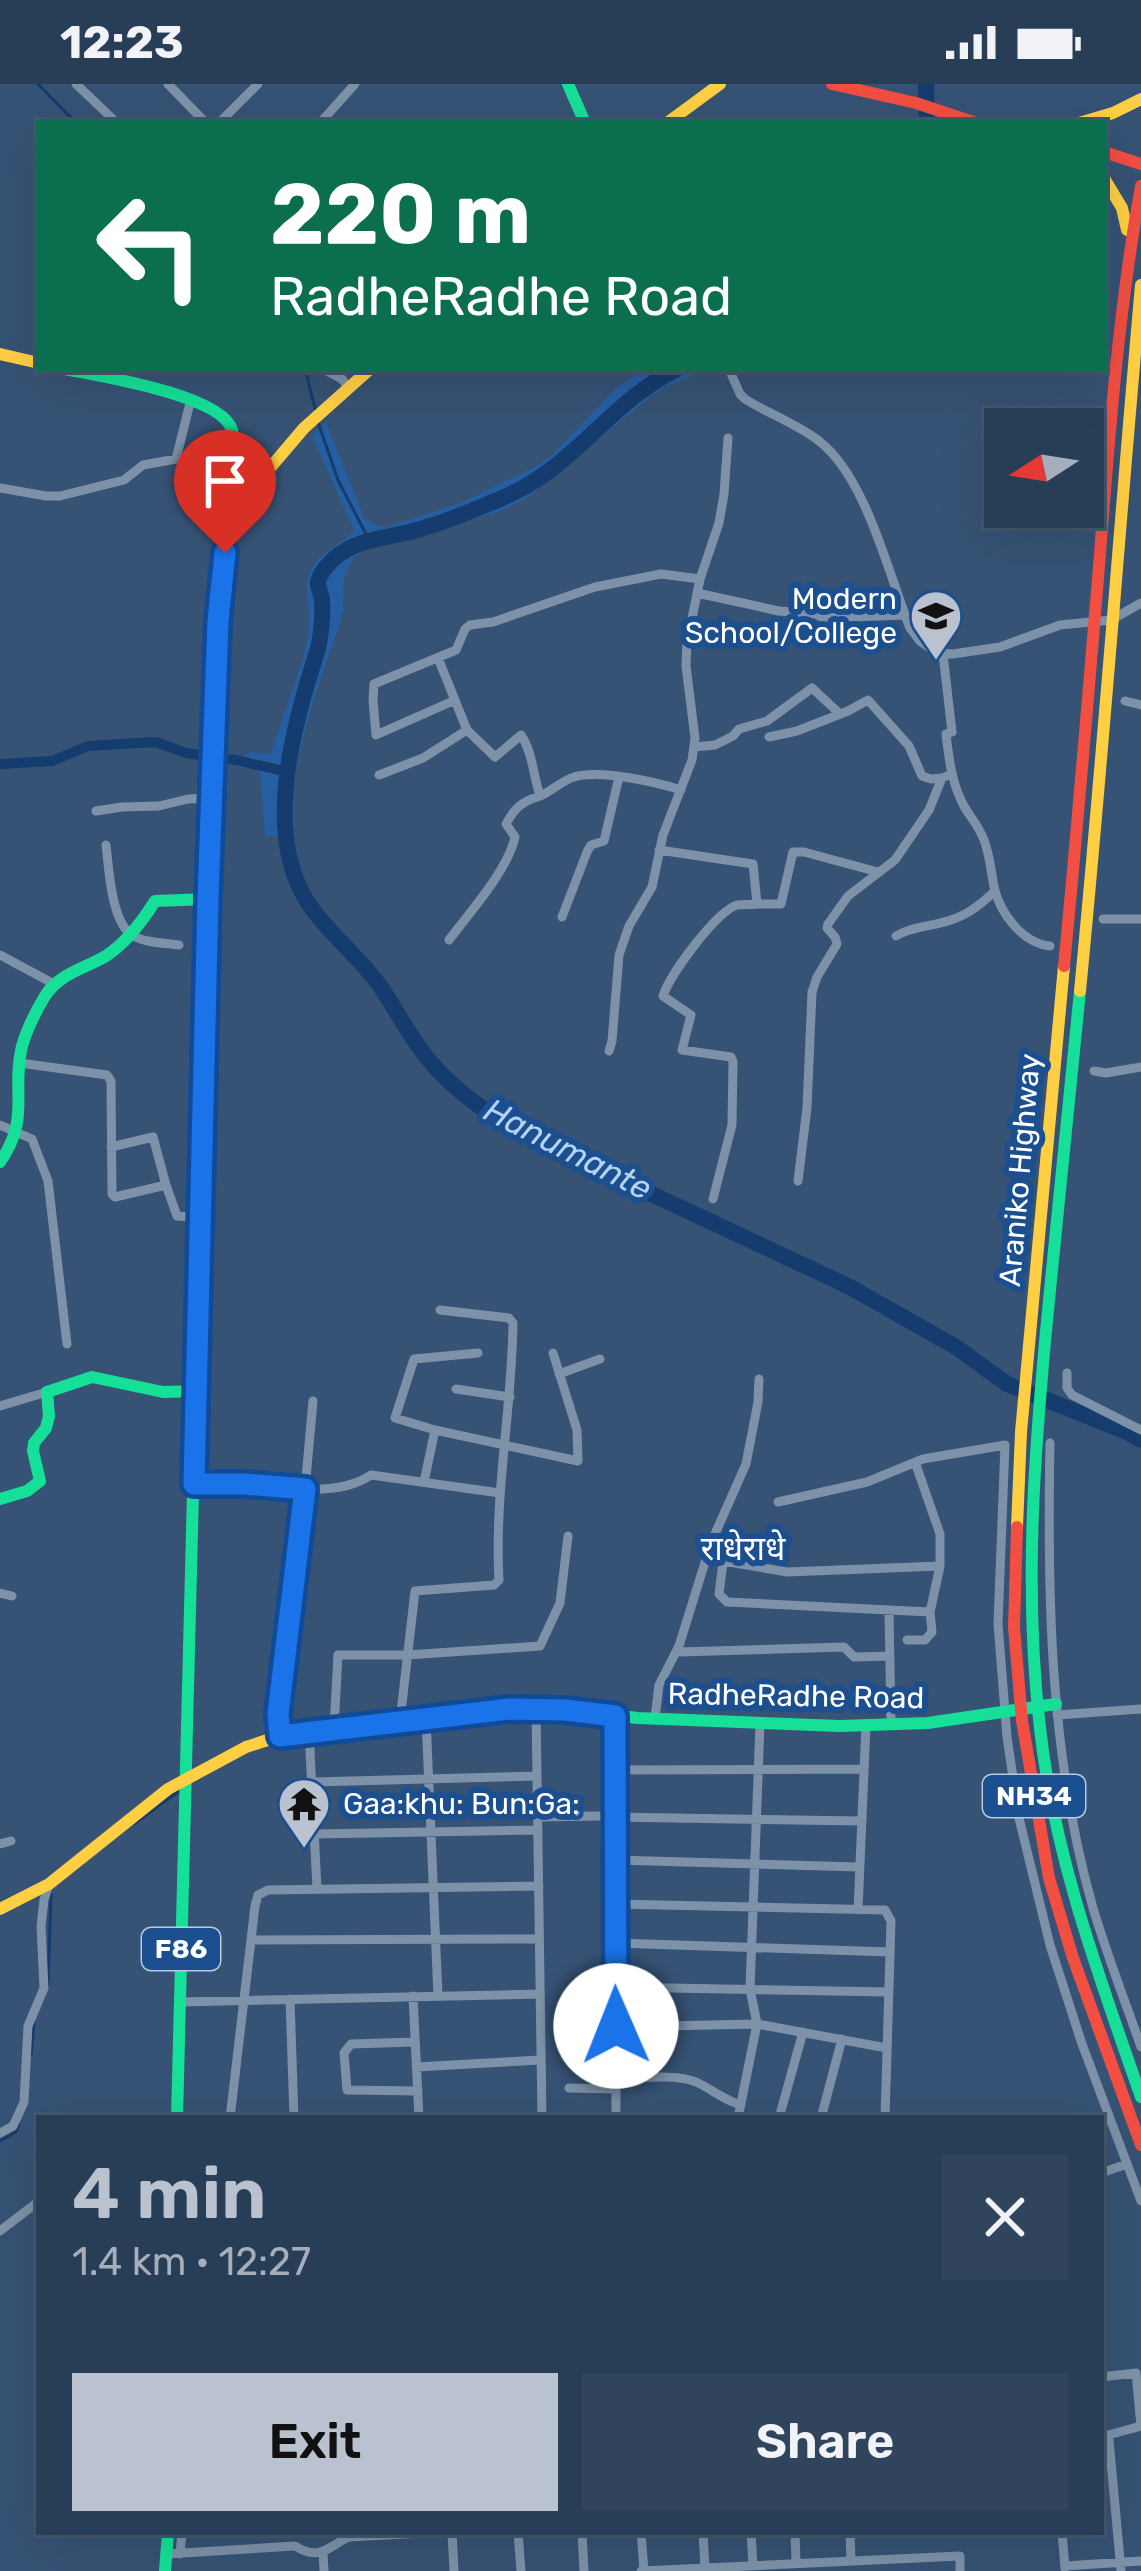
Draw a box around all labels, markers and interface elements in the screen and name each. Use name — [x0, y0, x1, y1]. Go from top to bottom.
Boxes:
text: 12:23 — [60, 16, 184, 69]
text: 220 m — [270, 164, 531, 264]
icon: left — [72, 168, 228, 324]
text: RadheRadhe Road — [270, 265, 732, 329]
north arrow — [984, 408, 1104, 528]
map controls — [984, 408, 1104, 528]
pin — [174, 430, 276, 553]
icon: arrive — [192, 448, 258, 514]
place label: Modern School/College — [685, 581, 897, 651]
school or university icon: Modern School/College — [908, 588, 964, 662]
street label: Araniko Highway — [992, 1052, 1048, 1288]
water label: Hanumante — [478, 1090, 658, 1208]
district label: राधेराधे — [701, 1529, 786, 1568]
street label: RadheRadhe Road — [667, 1676, 925, 1716]
road number: NH34 — [983, 1775, 1085, 1817]
temple icon: Gaa:khu: Bun:Ga: — [276, 1776, 332, 1850]
place label: Gaa:khu: Bun:Ga: — [343, 1786, 580, 1822]
road number: F86 — [142, 1928, 220, 1970]
position arrow — [553, 1963, 679, 2089]
text: 4 min — [72, 2151, 267, 2236]
button: close — [942, 2154, 1068, 2280]
text: 1.4 km · 12:27 — [72, 2239, 311, 2285]
button: Exit — [72, 2373, 558, 2511]
button: Share — [582, 2373, 1068, 2511]

